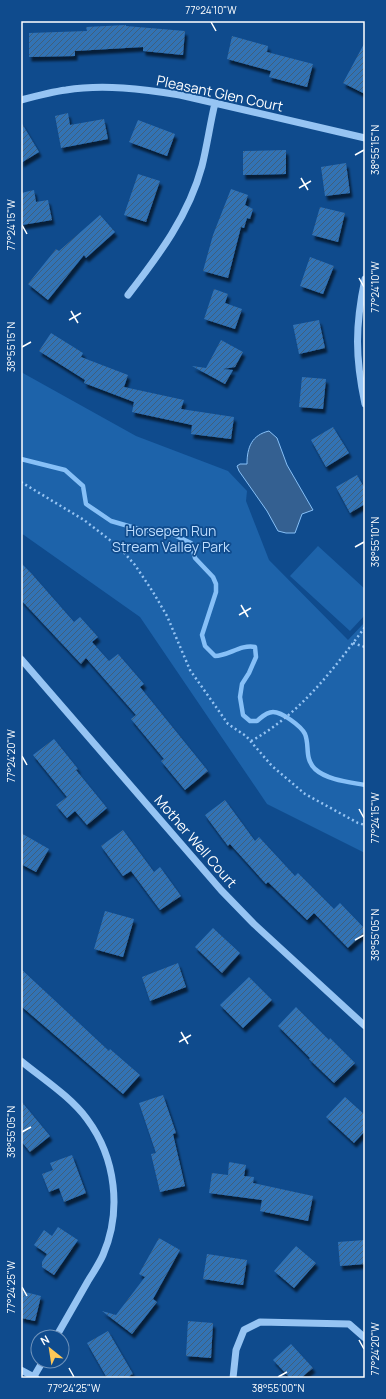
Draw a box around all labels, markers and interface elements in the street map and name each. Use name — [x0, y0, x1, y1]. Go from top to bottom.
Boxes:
text: 77°24'10"W — [185, 3, 237, 17]
street label: Pleasant Glen Court — [155, 70, 285, 116]
text: 38°55'15"N — [368, 125, 382, 175]
text: 77°24'15"W — [4, 199, 18, 251]
text: 77°24'10"W — [368, 261, 382, 313]
text: 38°55'15"N — [4, 322, 18, 372]
text: 38°55'10"N — [368, 517, 382, 567]
park label: Horsepen Run Stream Valley Park — [112, 521, 231, 556]
text: 77°24'20"W — [4, 729, 18, 783]
street label: Mother Well Court — [150, 791, 242, 892]
text: 77°24'15"W — [368, 792, 382, 844]
text: 38°55'05"N — [368, 909, 382, 961]
text: 38°55'05"N — [4, 1106, 18, 1158]
text: 77°24'25"W — [4, 1260, 18, 1313]
text: 77°24'20"W — [368, 1322, 382, 1376]
north arrow — [30, 1329, 70, 1369]
text: N — [38, 1331, 52, 1348]
text: 77°24'25"W — [48, 1381, 101, 1395]
text: 38°55'00"N — [252, 1381, 304, 1395]

